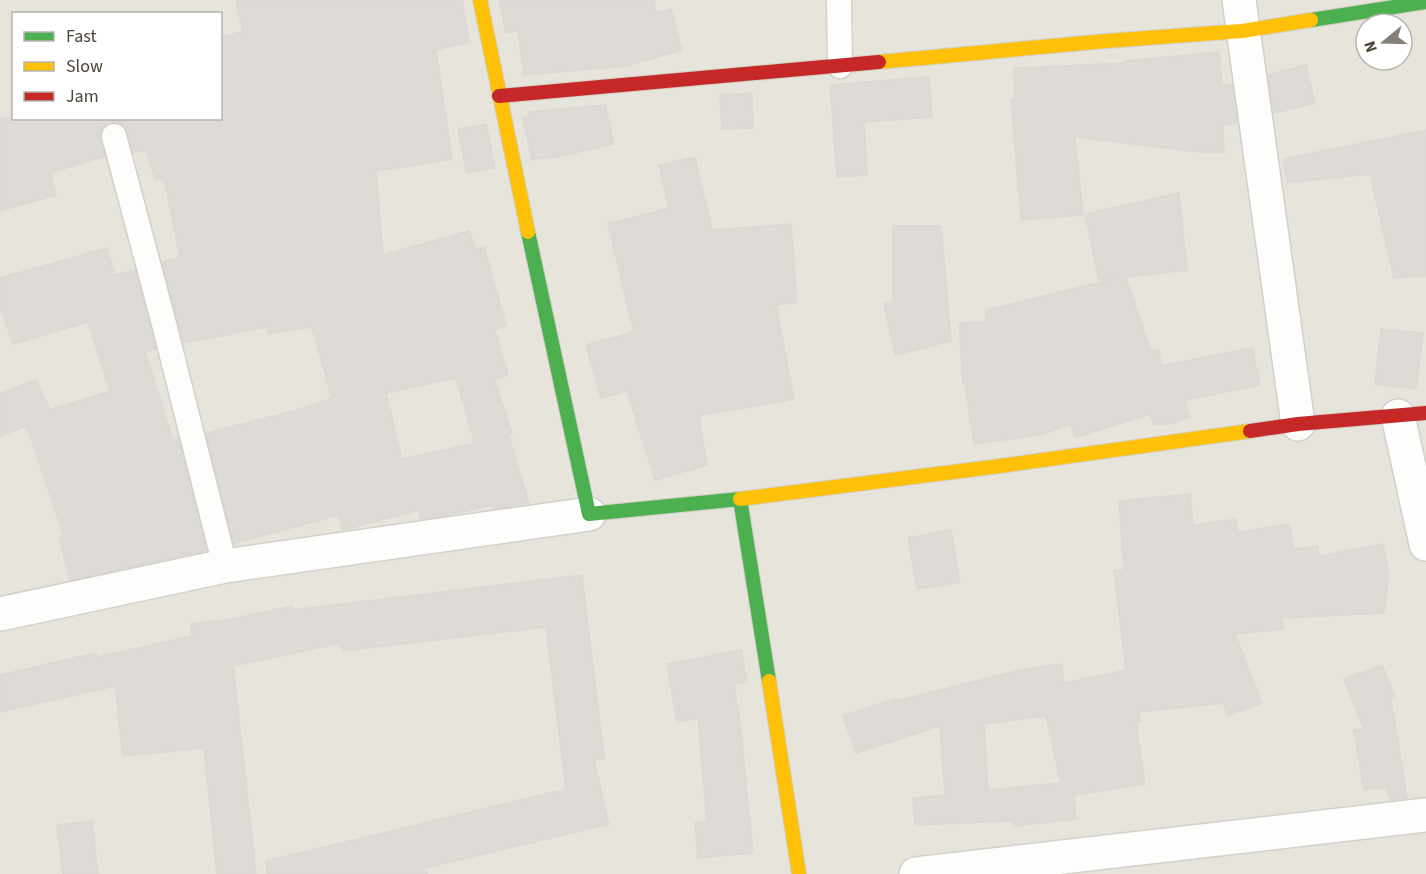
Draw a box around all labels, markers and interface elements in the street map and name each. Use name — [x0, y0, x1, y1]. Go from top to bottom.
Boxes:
legend — [12, 12, 222, 120]
north arrow — [1354, 12, 1414, 72]
text: Fast — [66, 24, 97, 49]
text: N — [1359, 38, 1383, 55]
text: Slow — [66, 54, 103, 79]
text: Jam — [66, 84, 99, 109]

